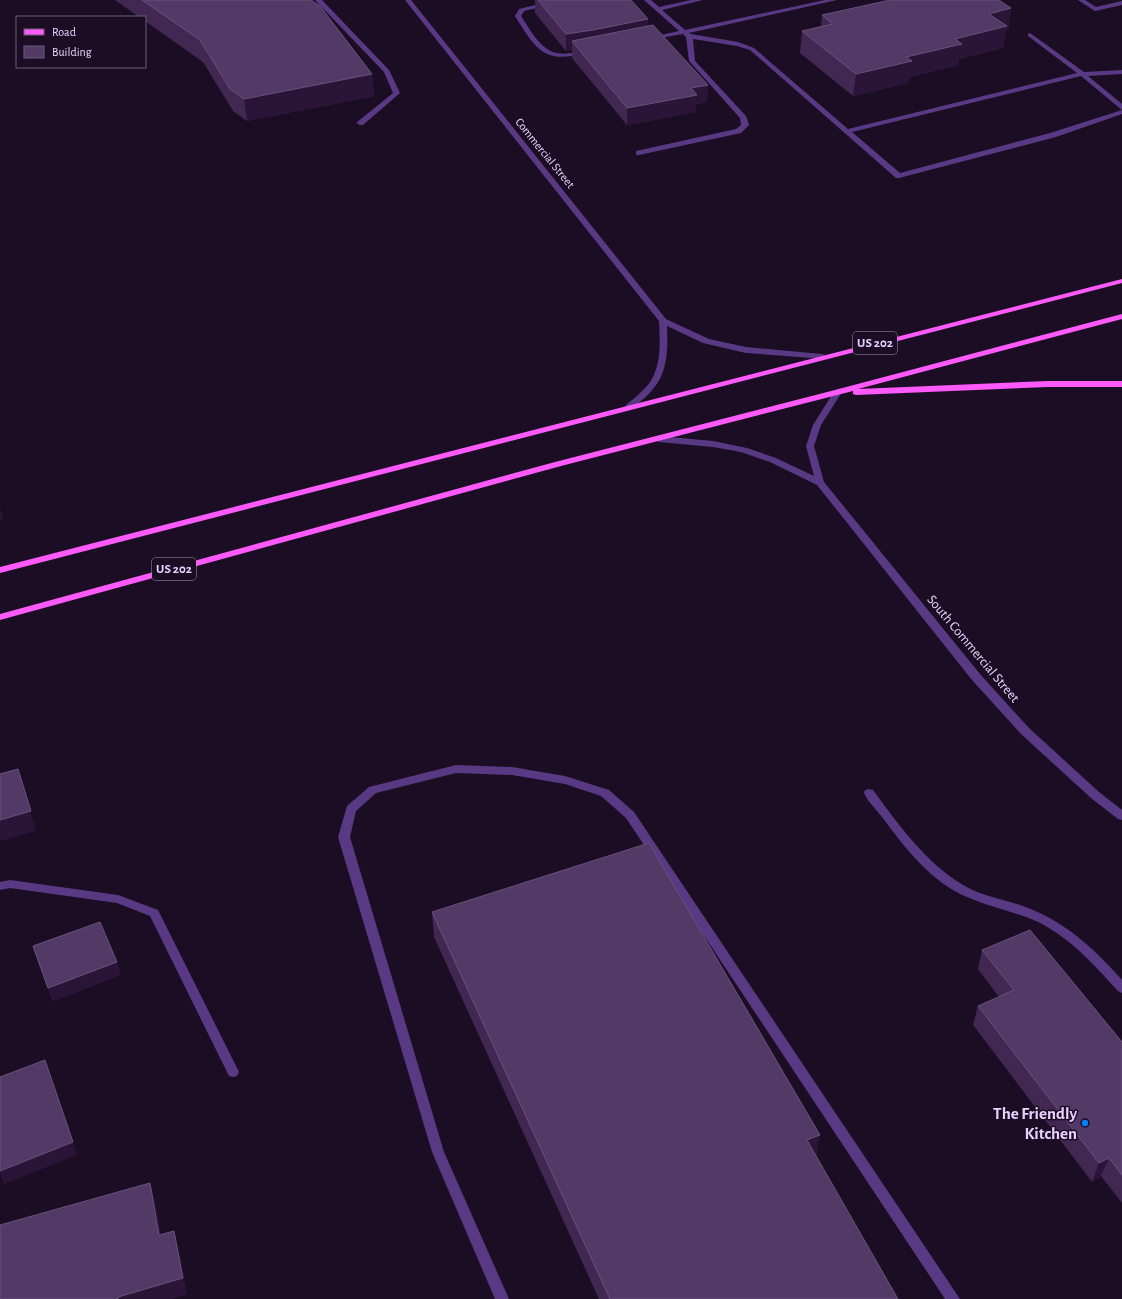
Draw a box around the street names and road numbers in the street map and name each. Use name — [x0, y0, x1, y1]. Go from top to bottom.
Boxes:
street label: Commercial Street — [513, 116, 577, 191]
road number: US 202 — [853, 332, 897, 354]
road number: US 202 — [152, 558, 196, 580]
street label: South Commercial Street — [924, 593, 1022, 706]

